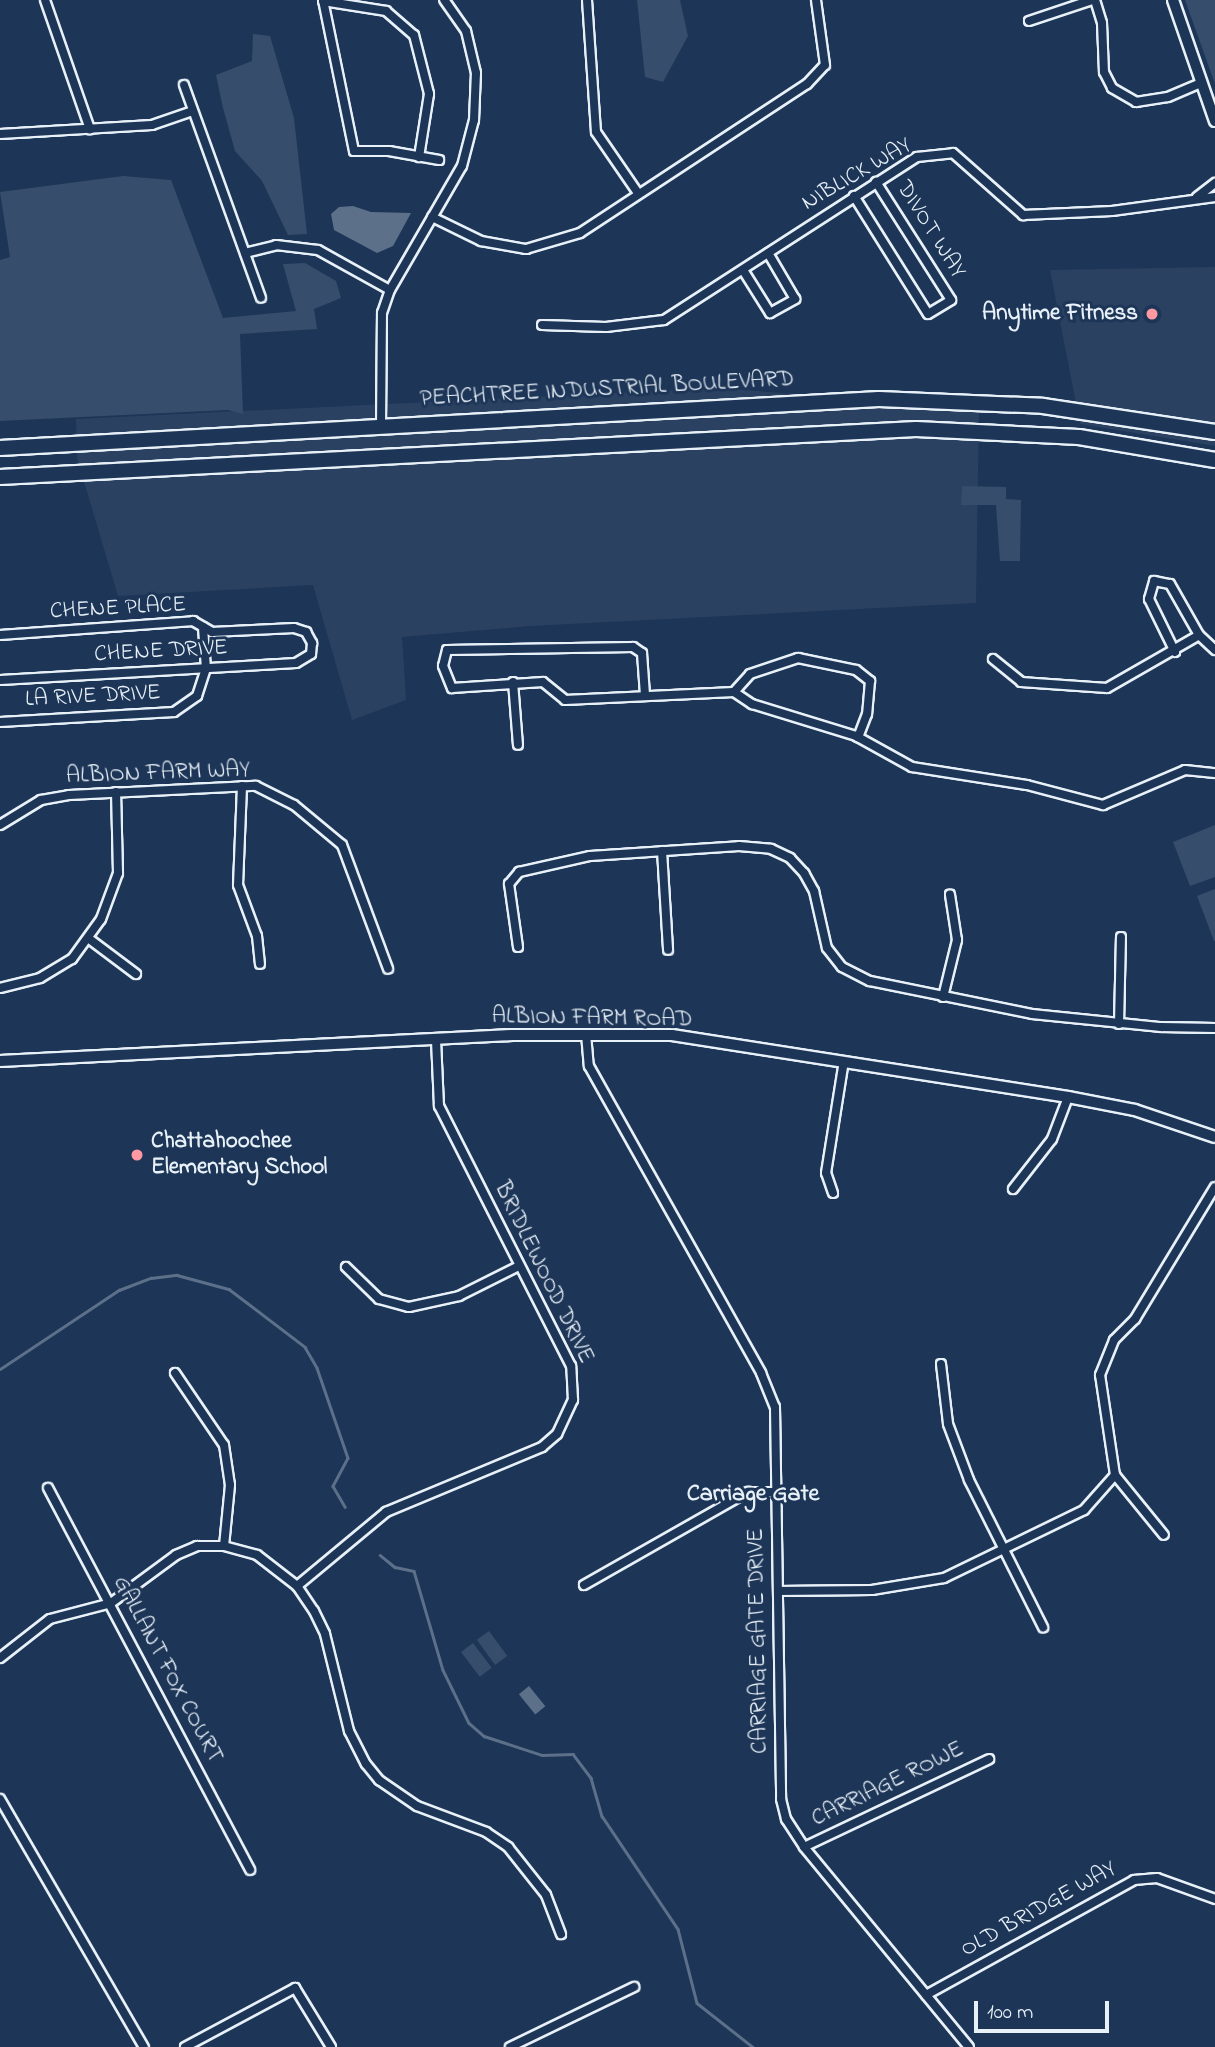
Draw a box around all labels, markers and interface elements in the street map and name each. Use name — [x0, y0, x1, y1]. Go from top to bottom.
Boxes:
street label: NIBLICK WAY — [797, 132, 917, 218]
street label: DIVOT WAY — [889, 176, 971, 284]
place label: Anytime Fitness — [982, 300, 1138, 328]
marker: Anytime Fitness — [1144, 306, 1160, 322]
street label: PEACHTREE INDUSTRIAL BOULEVARD — [419, 366, 795, 414]
street label: CHENE PLACE — [49, 592, 187, 626]
street label: CHENE DRIVE — [94, 635, 228, 669]
street label: LA RIVE DRIVE — [25, 680, 161, 714]
street label: ALBION FARM WAY — [66, 757, 250, 791]
street label: ALBION FARM ROAD — [491, 1003, 693, 1035]
place label: Chattahoochee Elementary School — [151, 1128, 327, 1182]
marker: Chattahoochee Elementary School — [129, 1147, 145, 1163]
street label: BRIDLEWOOD DRIVE — [487, 1178, 599, 1368]
district label: Carriage Gate — [687, 1481, 819, 1509]
street label: CARRIAGE GATE DRIVE — [743, 1528, 775, 1754]
street label: GALLANT FOX COURT — [106, 1572, 228, 1768]
street label: CARRIAGE ROWE — [807, 1736, 969, 1834]
street label: OLD BRIDGE WAY — [956, 1856, 1122, 1964]
scale bar — [977, 1988, 1112, 2032]
text: 100 m — [987, 1998, 1033, 2028]

